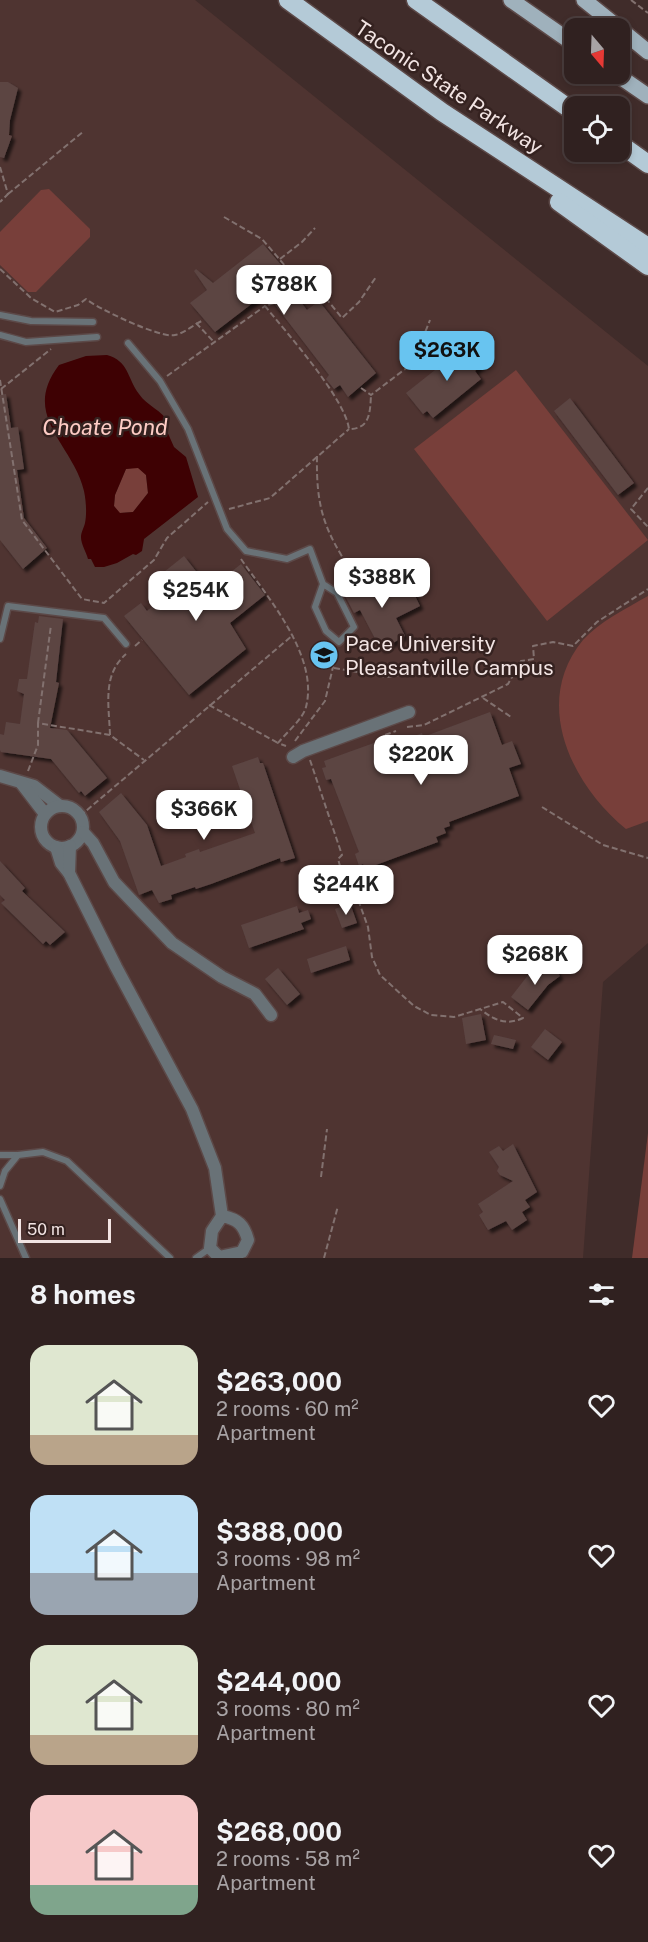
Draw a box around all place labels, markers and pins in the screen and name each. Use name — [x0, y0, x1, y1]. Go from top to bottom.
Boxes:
pin: $788K — [242, 265, 326, 316]
pin: $263K — [405, 331, 489, 382]
pin: $388K — [340, 558, 424, 609]
pin: $254K — [154, 571, 238, 622]
place label: Pace University Pleasantville Campus — [345, 631, 554, 680]
school or university icon: Pace University Pleasantville Campus — [308, 639, 340, 671]
pin: $220K — [379, 735, 463, 786]
pin: $366K — [162, 790, 246, 841]
pin: $244K — [304, 865, 388, 916]
pin: $268K — [493, 935, 577, 986]

